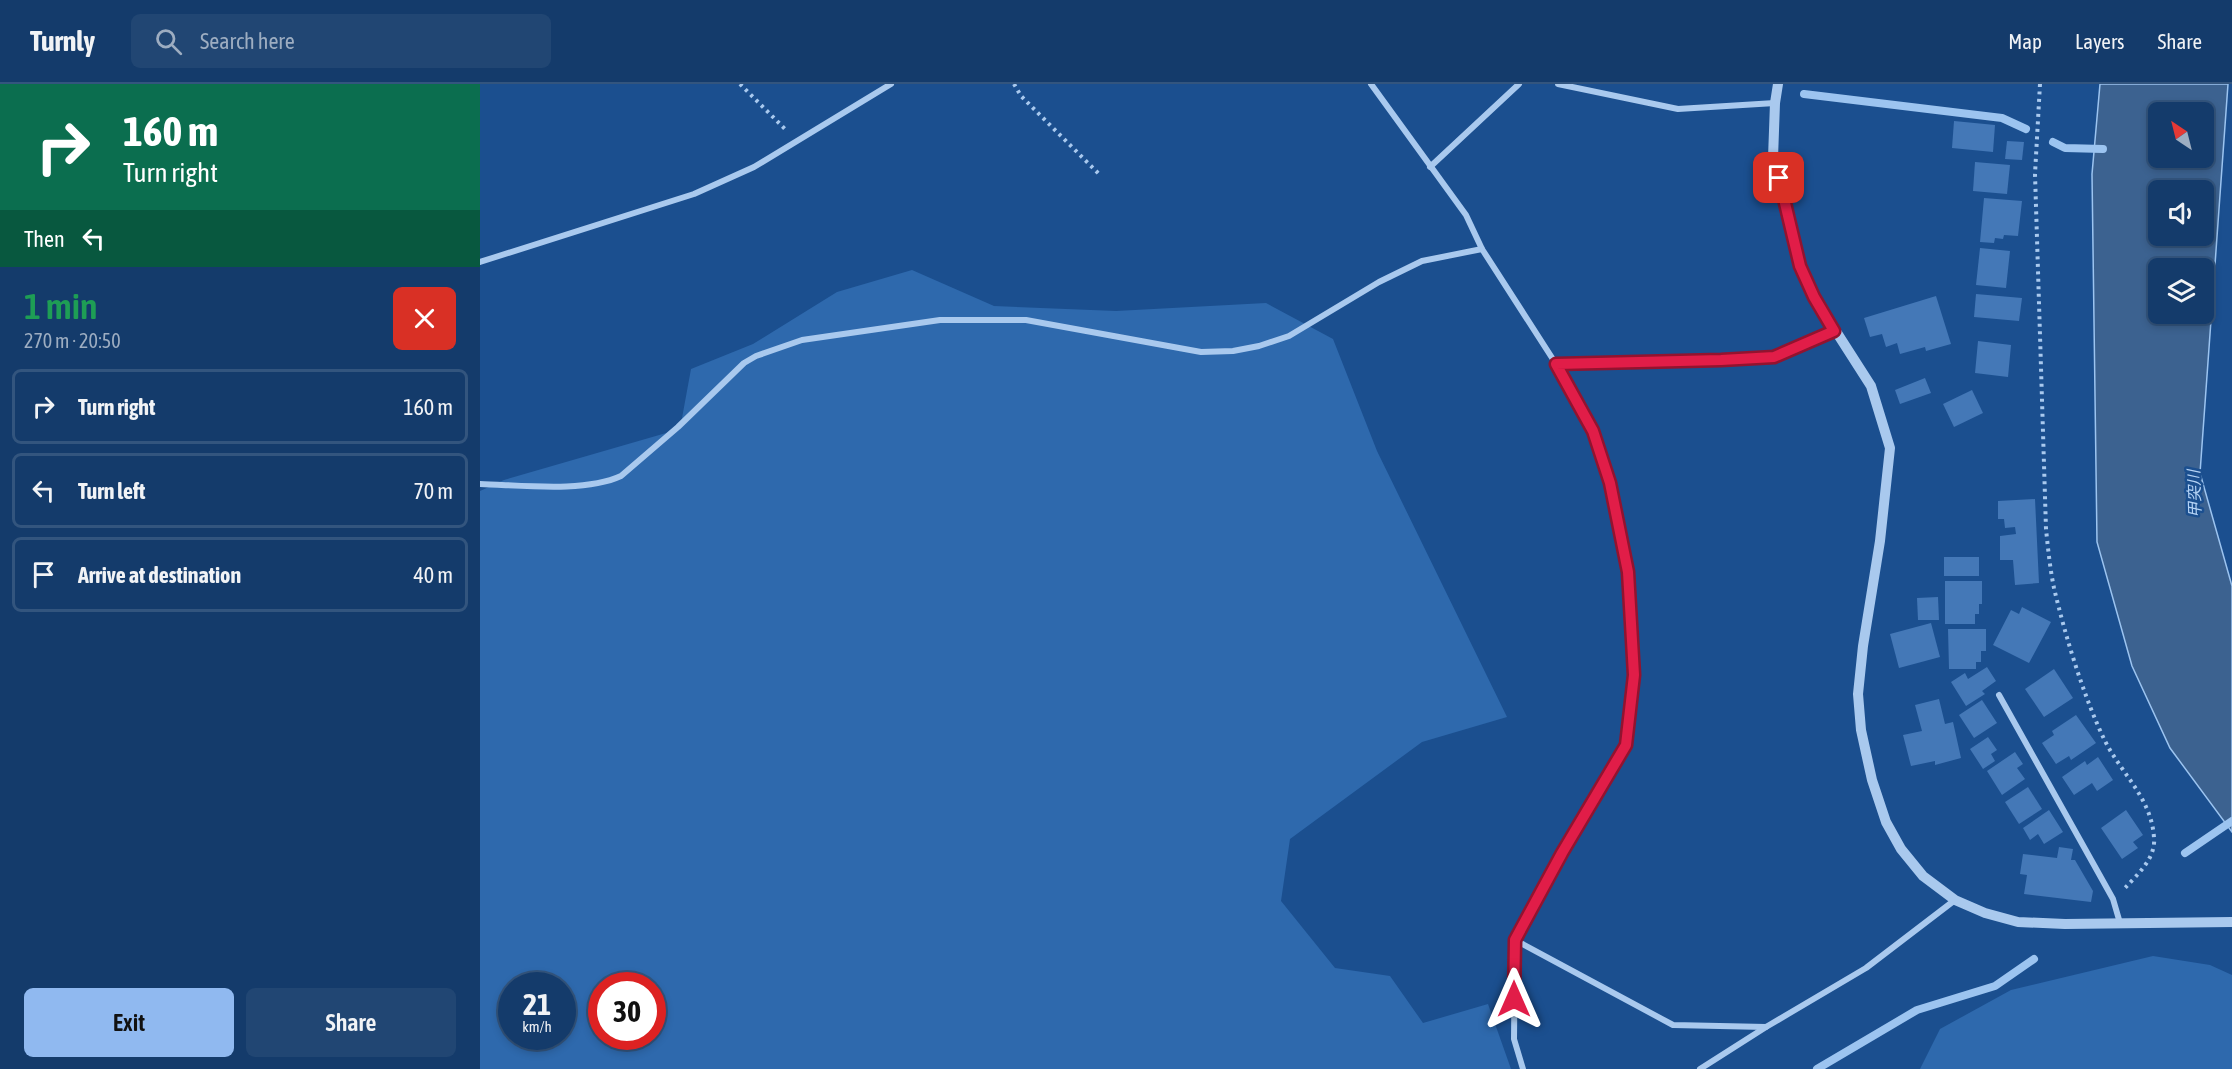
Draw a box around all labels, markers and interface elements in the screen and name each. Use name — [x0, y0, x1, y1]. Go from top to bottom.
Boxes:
search box — [131, 14, 551, 68]
text: Turnly — [30, 25, 95, 57]
icon: search — [152, 25, 185, 58]
text: Search here — [200, 28, 295, 54]
text: Map — [2008, 29, 2042, 53]
text: Layers — [2075, 29, 2125, 53]
text: Share — [2158, 29, 2202, 53]
north arrow — [2148, 102, 2214, 168]
map controls — [2148, 102, 2214, 324]
text: 160 m — [123, 107, 218, 155]
icon: right — [24, 108, 102, 186]
pin — [1753, 152, 1804, 203]
text: Turn right — [123, 157, 218, 188]
icon: arrive — [1762, 161, 1795, 194]
button: sound — [2148, 180, 2214, 246]
icon: left — [77, 222, 110, 255]
text: Then — [24, 226, 65, 252]
button: layers — [2148, 258, 2214, 324]
text: 1 min — [24, 285, 98, 327]
button: close — [393, 287, 456, 350]
text: 270 m · 20:50 — [24, 329, 121, 352]
icon: right — [27, 390, 60, 423]
text: Turn right — [78, 394, 155, 420]
text: 160 m — [403, 394, 453, 420]
water label: 甲突川 — [2184, 468, 2204, 518]
icon: left — [27, 474, 60, 507]
text: Turn left — [78, 478, 145, 504]
text: 70 m — [413, 478, 453, 504]
icon: arrive — [27, 558, 60, 591]
text: Arrive at destination — [78, 562, 241, 588]
text: 40 m — [413, 562, 453, 588]
position arrow — [1482, 967, 1546, 1031]
speed limit sign: 30 — [588, 972, 666, 1050]
text: 21 — [523, 987, 551, 1021]
button: Exit — [24, 988, 234, 1057]
button: Share — [246, 988, 456, 1057]
text: km/h — [522, 1018, 552, 1035]

